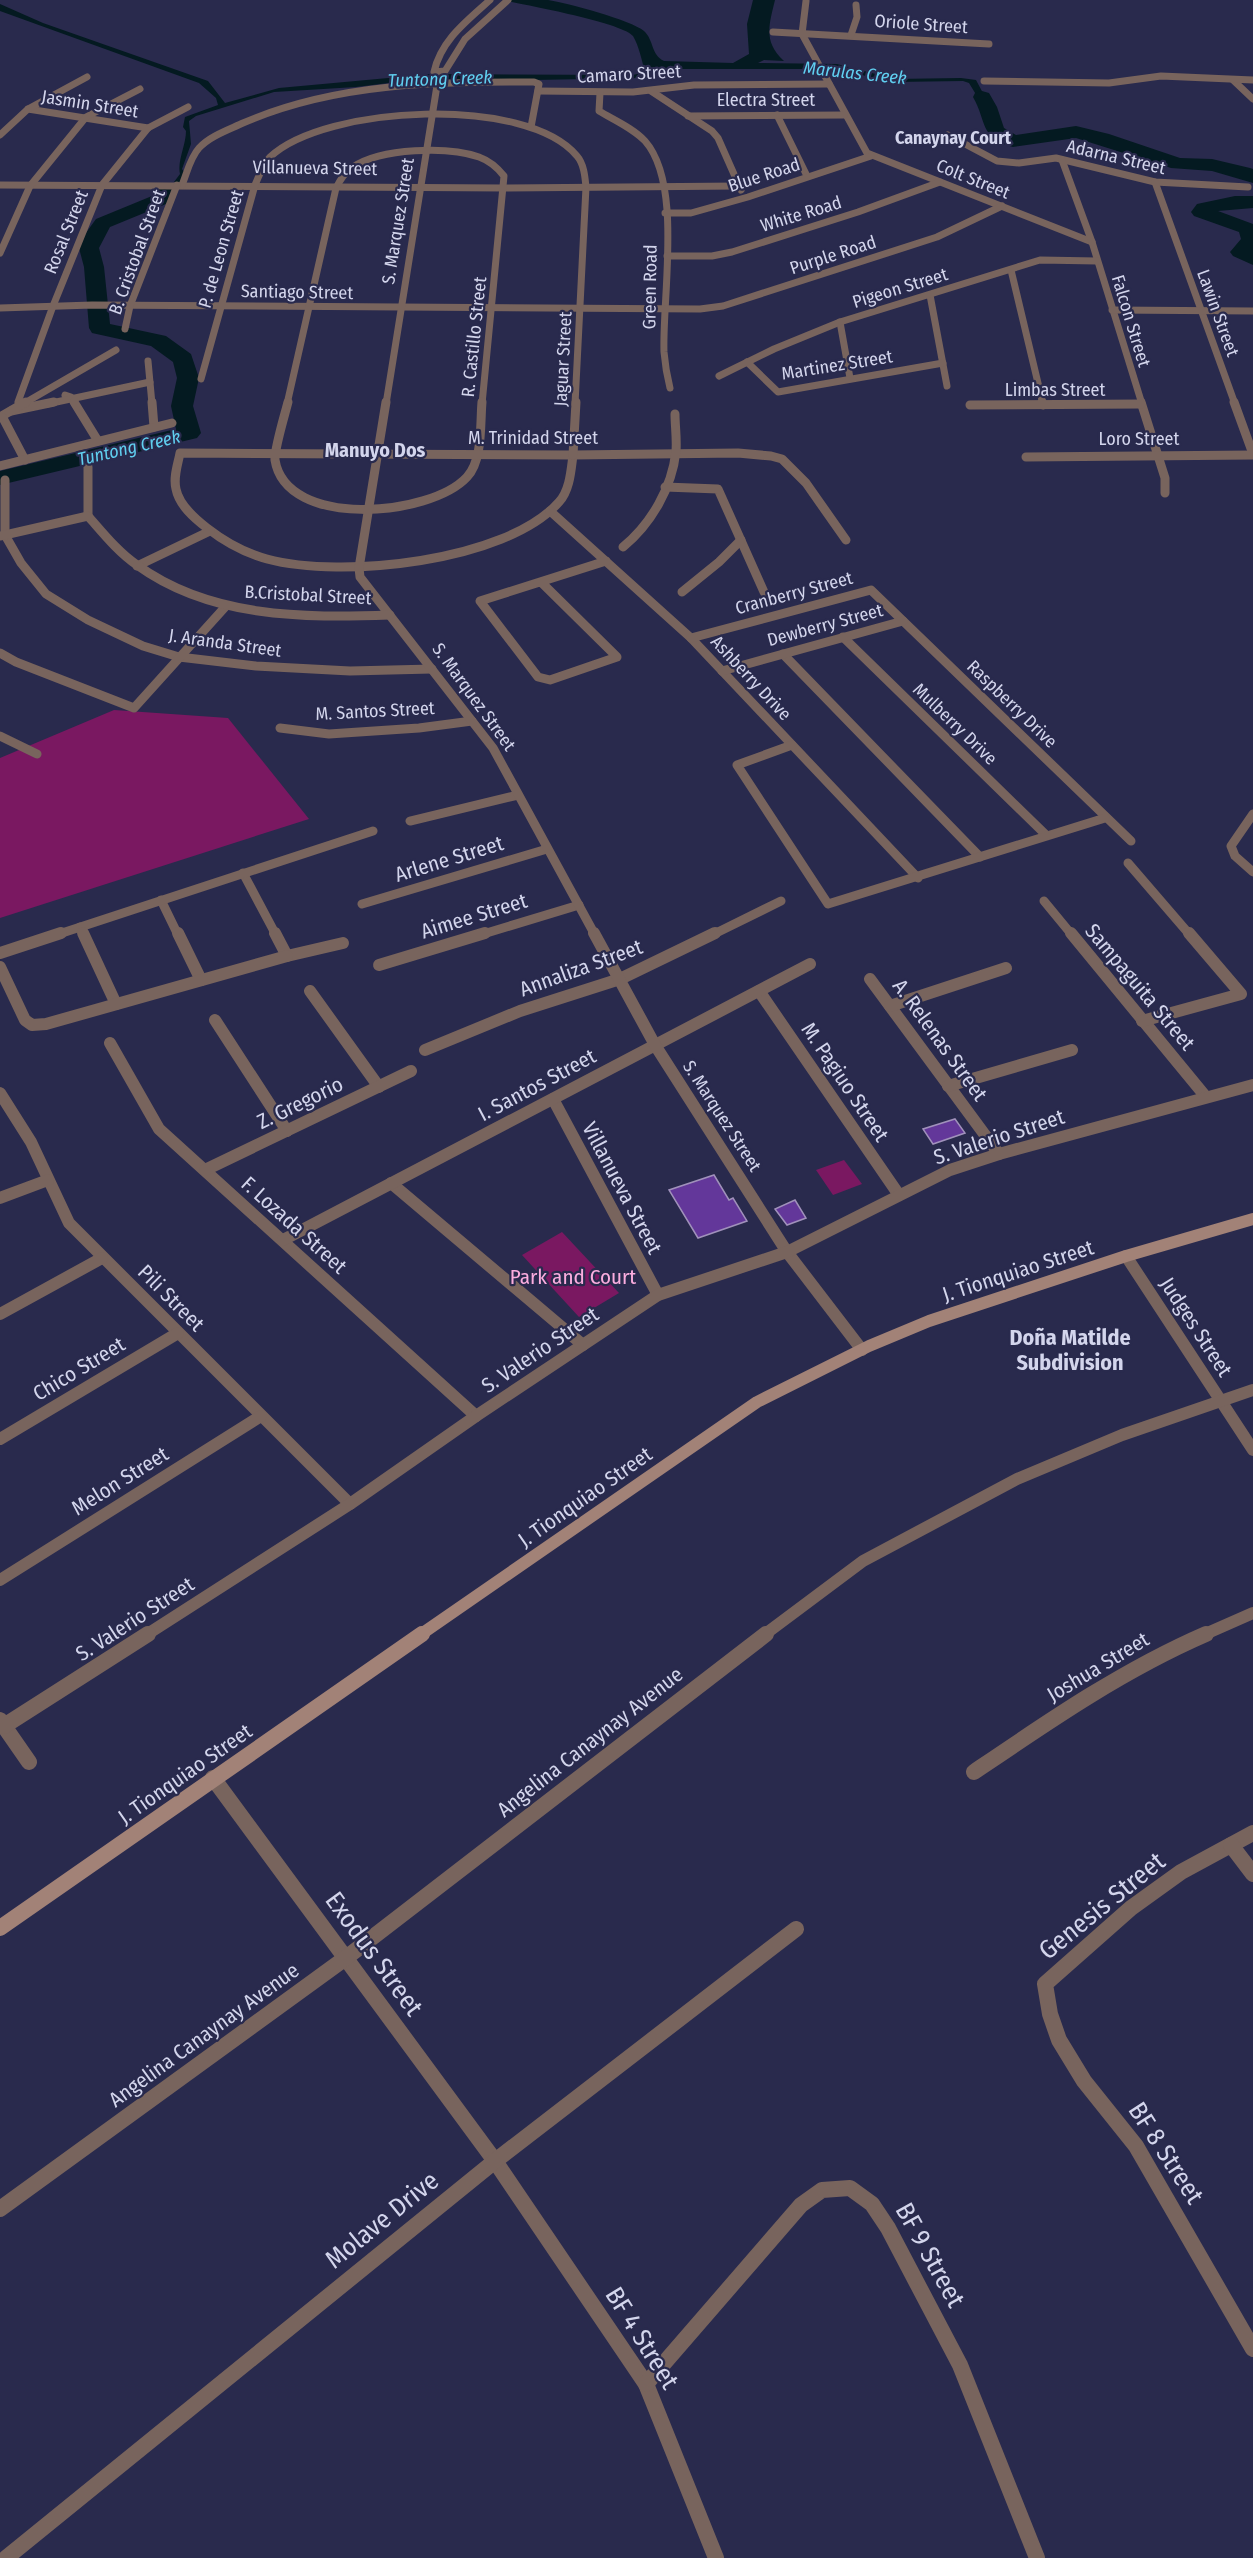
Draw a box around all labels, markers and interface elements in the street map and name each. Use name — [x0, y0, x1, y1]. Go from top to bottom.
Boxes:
street label: Oriole Street — [874, 10, 969, 38]
water label: Marulas Creek — [802, 57, 908, 89]
street label: Camaro Street — [576, 60, 682, 88]
water label: Tuntong Creek — [387, 66, 493, 92]
street label: Jasmin Street — [40, 85, 140, 123]
street label: Electra Street — [717, 89, 815, 111]
district label: Canaynay Court — [895, 127, 1012, 149]
street label: Adarna Street — [1064, 135, 1168, 179]
street label: Blue Road — [725, 153, 803, 197]
street label: Colt Street — [933, 154, 1013, 204]
street label: Villanueva Street — [252, 156, 378, 180]
street label: S. Marquez Street — [377, 156, 419, 286]
street label: B. Cristobal Street — [104, 186, 170, 318]
street label: Rosal Street — [39, 187, 93, 277]
street label: P. de Leon Street — [194, 187, 248, 311]
street label: White Road — [758, 191, 844, 237]
street label: Purple Road — [787, 231, 879, 279]
street label: Green Road — [638, 244, 662, 330]
street label: Pigeon Street — [850, 263, 950, 313]
street label: Lawin Street — [1192, 267, 1244, 360]
street label: Falcon Street — [1107, 272, 1155, 370]
street label: R. Castillo Street — [457, 276, 491, 398]
street label: Santiago Street — [241, 280, 354, 304]
street label: Jaguar Street — [550, 311, 576, 407]
street label: Martinez Street — [780, 345, 894, 385]
street label: Limbas Street — [1005, 379, 1105, 401]
water label: Tuntong Creek — [76, 425, 183, 470]
street label: M. Trinidad Street — [468, 427, 598, 449]
street label: Loro Street — [1099, 428, 1179, 450]
district label: Manuyo Dos — [325, 438, 426, 462]
street label: Cranberry Street — [733, 567, 855, 619]
street label: B.Cristobal Street — [244, 581, 372, 609]
street label: Dewberry Street — [765, 599, 885, 651]
street label: J. Aranda Street — [167, 624, 283, 662]
street label: Ashberry Drive — [706, 631, 796, 725]
street label: S. Marquez Street — [428, 639, 521, 755]
street label: Raspberry Drive — [962, 655, 1062, 753]
street label: Mulberry Drive — [908, 678, 1002, 770]
street label: M. Santos Street — [315, 697, 435, 725]
street label: Arlene Street — [392, 830, 507, 888]
street label: Aimee Street — [418, 887, 530, 944]
street label: Sampaguita Street — [1079, 918, 1201, 1056]
street label: Annaliza Street — [516, 934, 646, 1002]
street label: A. Relenas Street — [887, 974, 993, 1106]
street label: M. Pagiuo Street — [796, 1018, 894, 1147]
street label: I. Santos Street — [474, 1043, 601, 1127]
street label: S. Marquez Street — [678, 1056, 766, 1176]
street label: Z. Gregorio — [253, 1071, 347, 1135]
street label: S. Valerio Street — [930, 1104, 1068, 1170]
street label: Villanueva Street — [576, 1118, 668, 1258]
street label: F. Lozada Street — [236, 1171, 352, 1279]
street label: J. Tionquiao Street — [939, 1234, 1097, 1308]
street label: Pili Street — [132, 1259, 210, 1337]
park label: Park and Court — [510, 1264, 636, 1290]
street label: Judges Street — [1154, 1272, 1238, 1382]
street label: S. Valerio Street — [476, 1301, 604, 1399]
district label: Doña Matilde Subdivision — [1009, 1324, 1131, 1376]
street label: Chico Street — [28, 1331, 130, 1407]
street label: Melon Street — [67, 1441, 173, 1521]
street label: J. Tionquiao Street — [513, 1441, 657, 1553]
street label: S. Valerio Street — [71, 1571, 199, 1667]
street label: Joshua Street — [1042, 1626, 1154, 1708]
street label: Angelina Canaynay Avenue — [492, 1661, 688, 1823]
street label: J. Tionquiao Street — [113, 1718, 257, 1830]
street label: Genesis Street — [1033, 1845, 1172, 1966]
street label: Exodus Street — [319, 1886, 430, 2022]
street label: Angelina Canaynay Avenue — [104, 1957, 304, 2113]
street label: BF 8 Street — [1122, 2096, 1211, 2210]
street label: Molave Drive — [319, 2165, 445, 2275]
street label: BF 9 Street — [889, 2197, 972, 2313]
street label: BF 4 Street — [599, 2281, 686, 2395]

